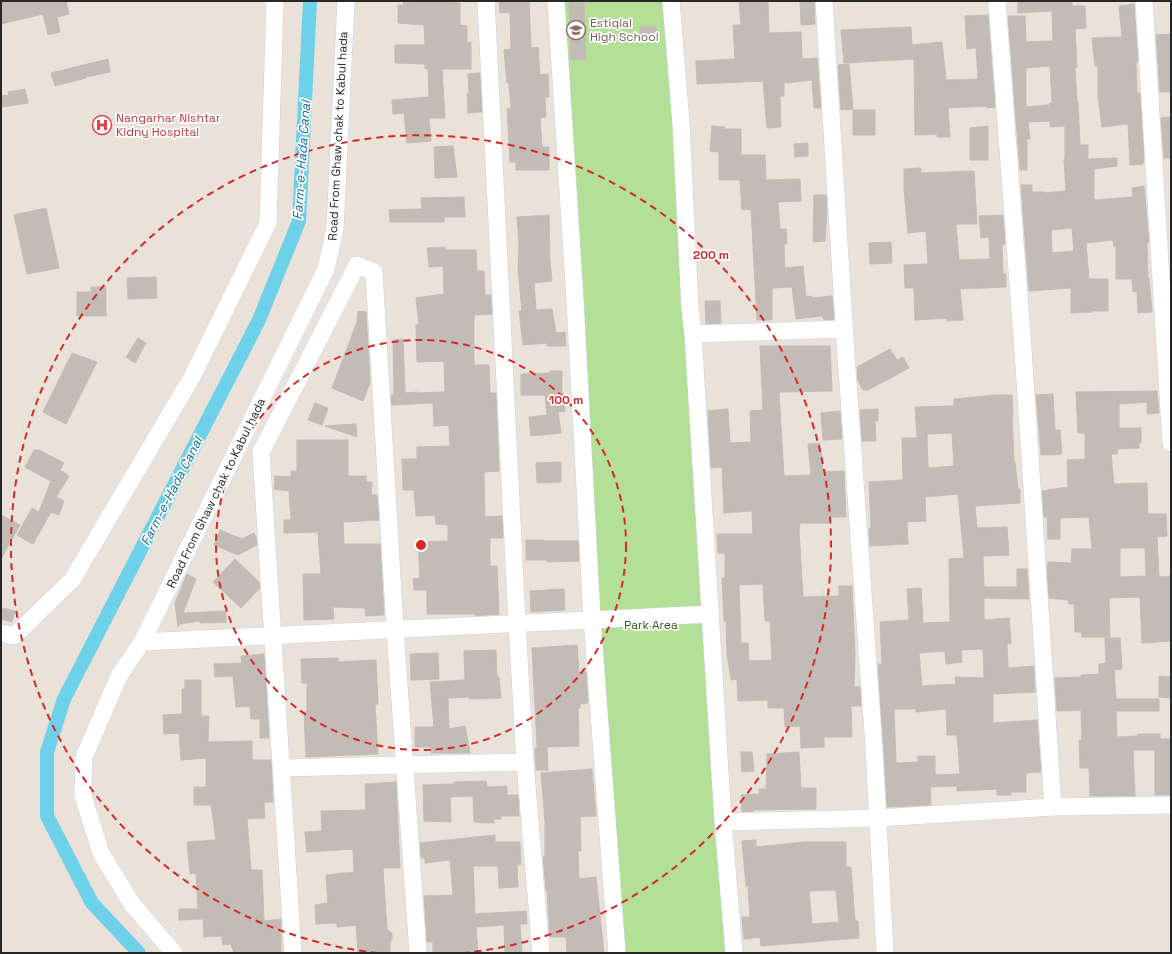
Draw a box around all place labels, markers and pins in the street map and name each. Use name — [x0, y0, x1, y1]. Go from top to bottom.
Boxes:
place label: Estiqlal High School — [590, 15, 659, 45]
school or university icon: Estiqlal High School — [565, 19, 587, 41]
place label: Nangarhar Nishtar Kidny Hospital — [116, 110, 221, 140]
hospital icon: Nangarhar Nishtar Kidny Hospital — [91, 114, 113, 136]
centre of rings — [414, 538, 428, 552]

